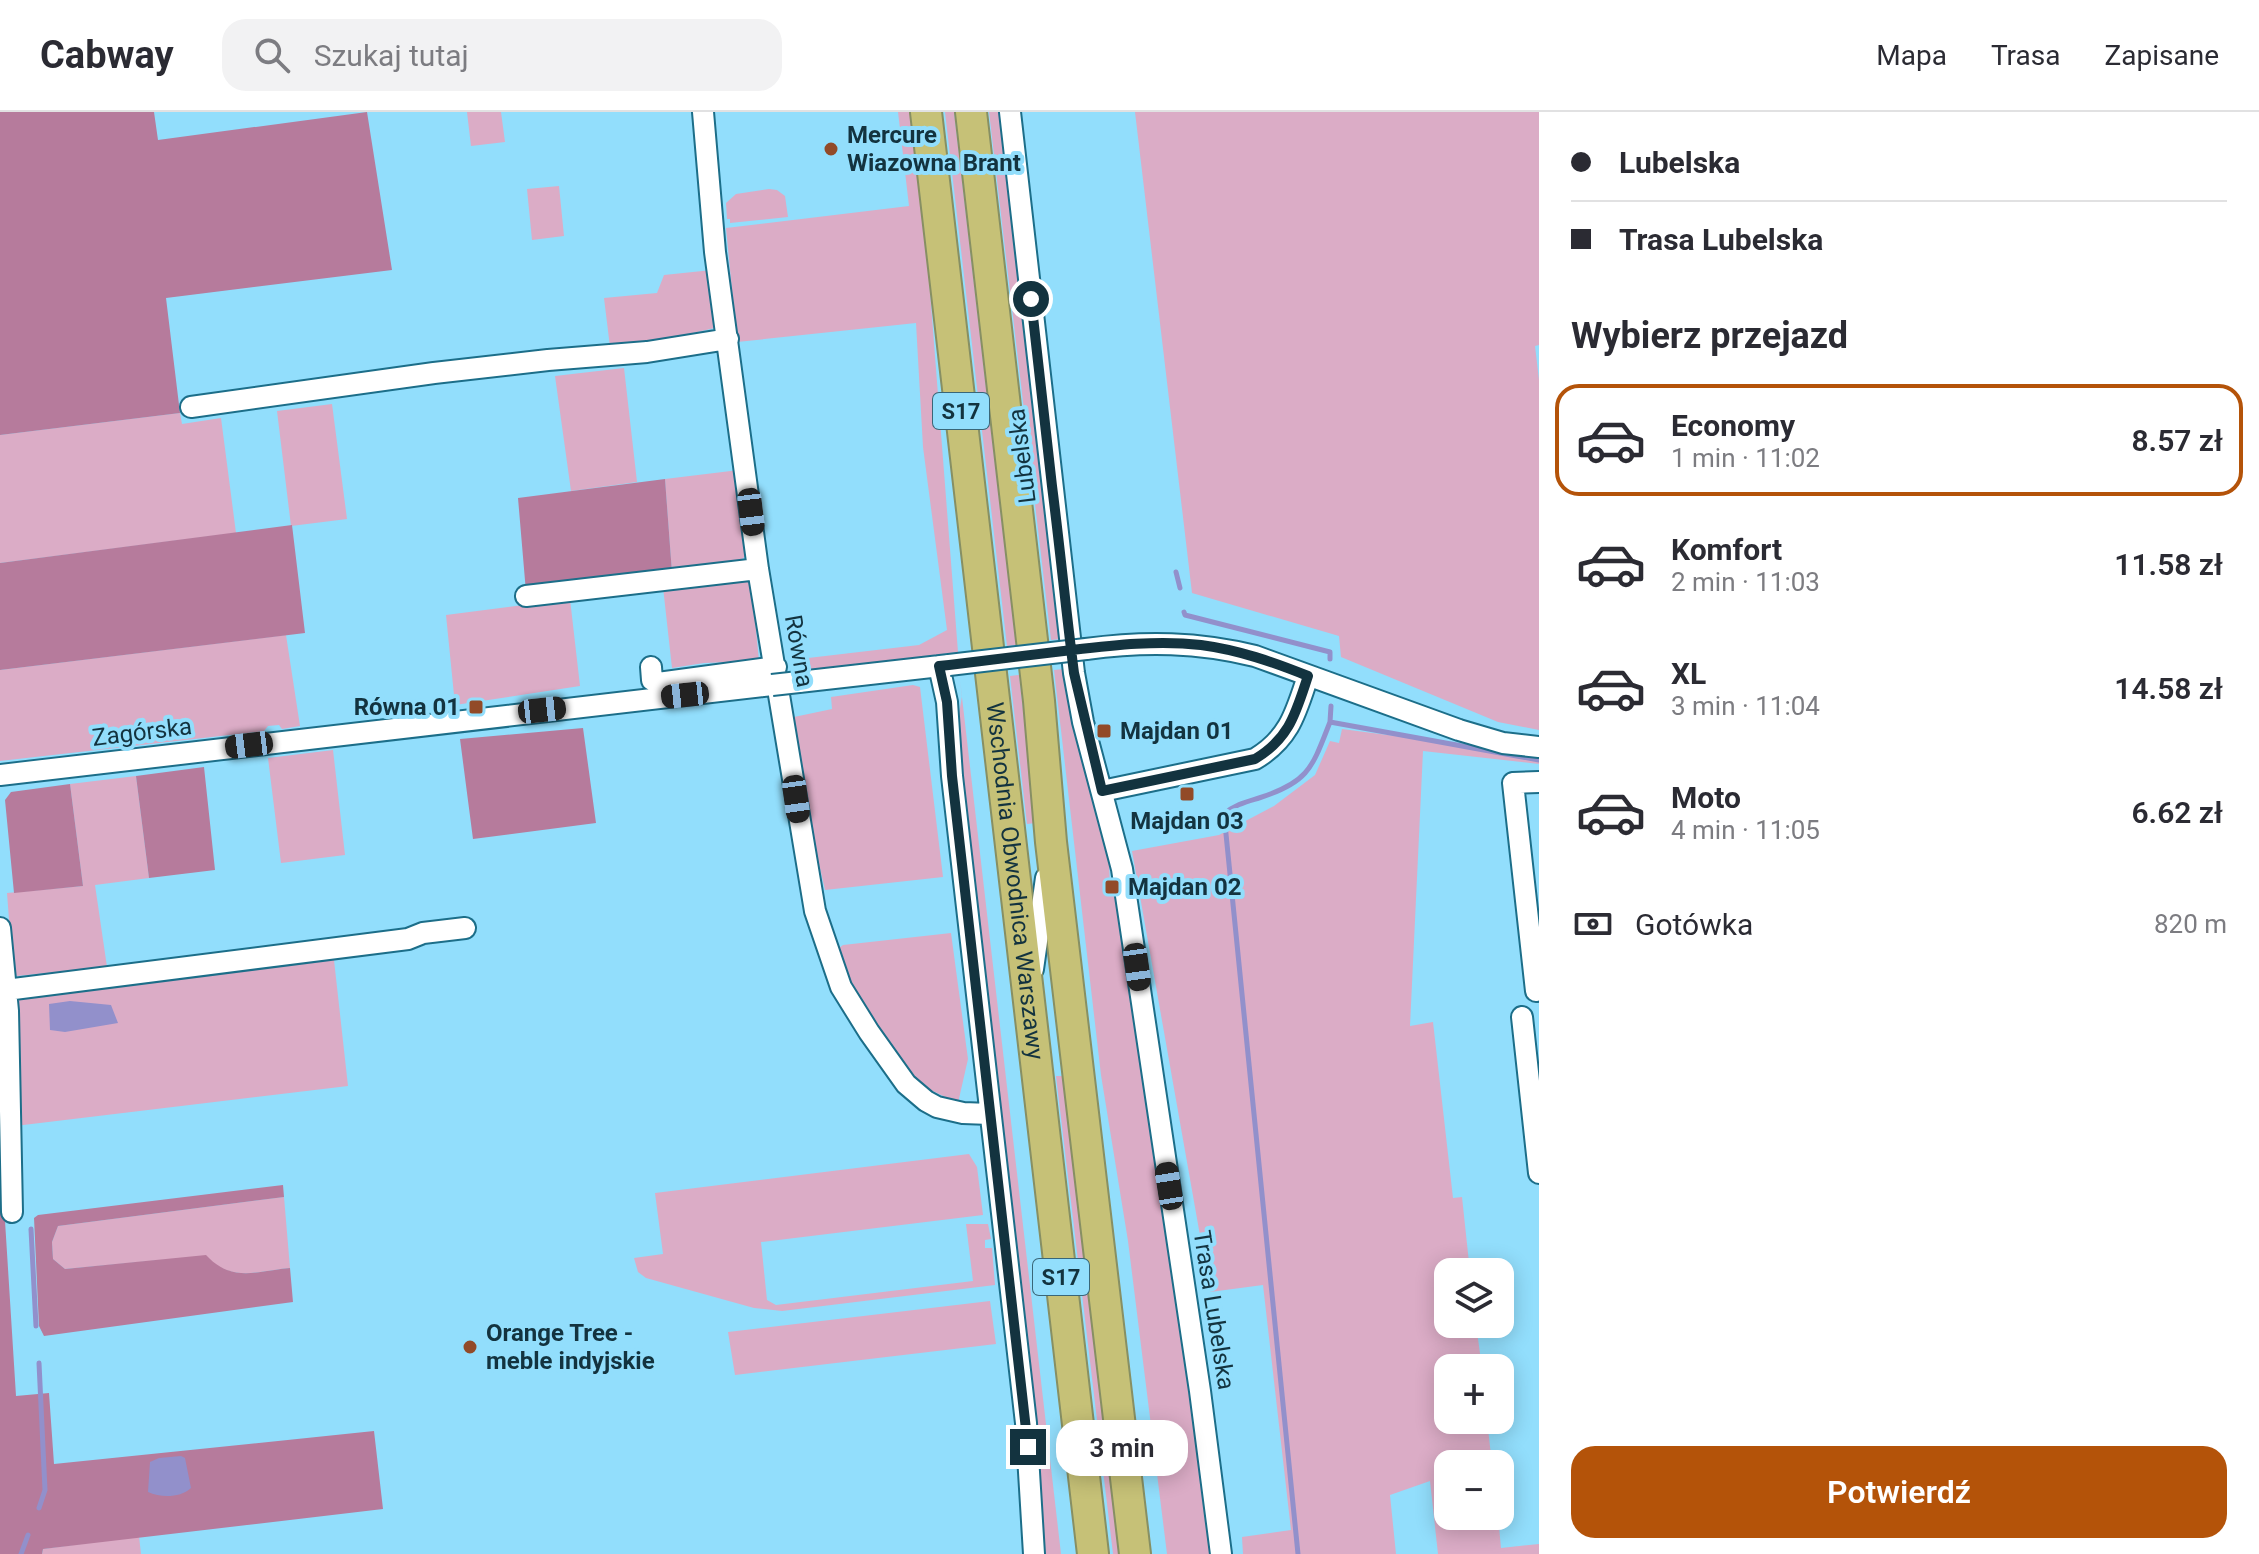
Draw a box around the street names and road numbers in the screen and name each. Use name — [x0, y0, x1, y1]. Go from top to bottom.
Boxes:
road number: S17 — [933, 393, 989, 429]
street label: Lubelska — [1002, 407, 1042, 505]
street label: Równa — [779, 613, 819, 689]
street label: Wschodnia Obwodnica Warszawy — [980, 701, 1050, 1062]
street label: Zagórska — [90, 712, 194, 752]
street label: Trasa Lubelska — [1188, 1228, 1240, 1392]
road number: S17 — [1033, 1259, 1089, 1295]

